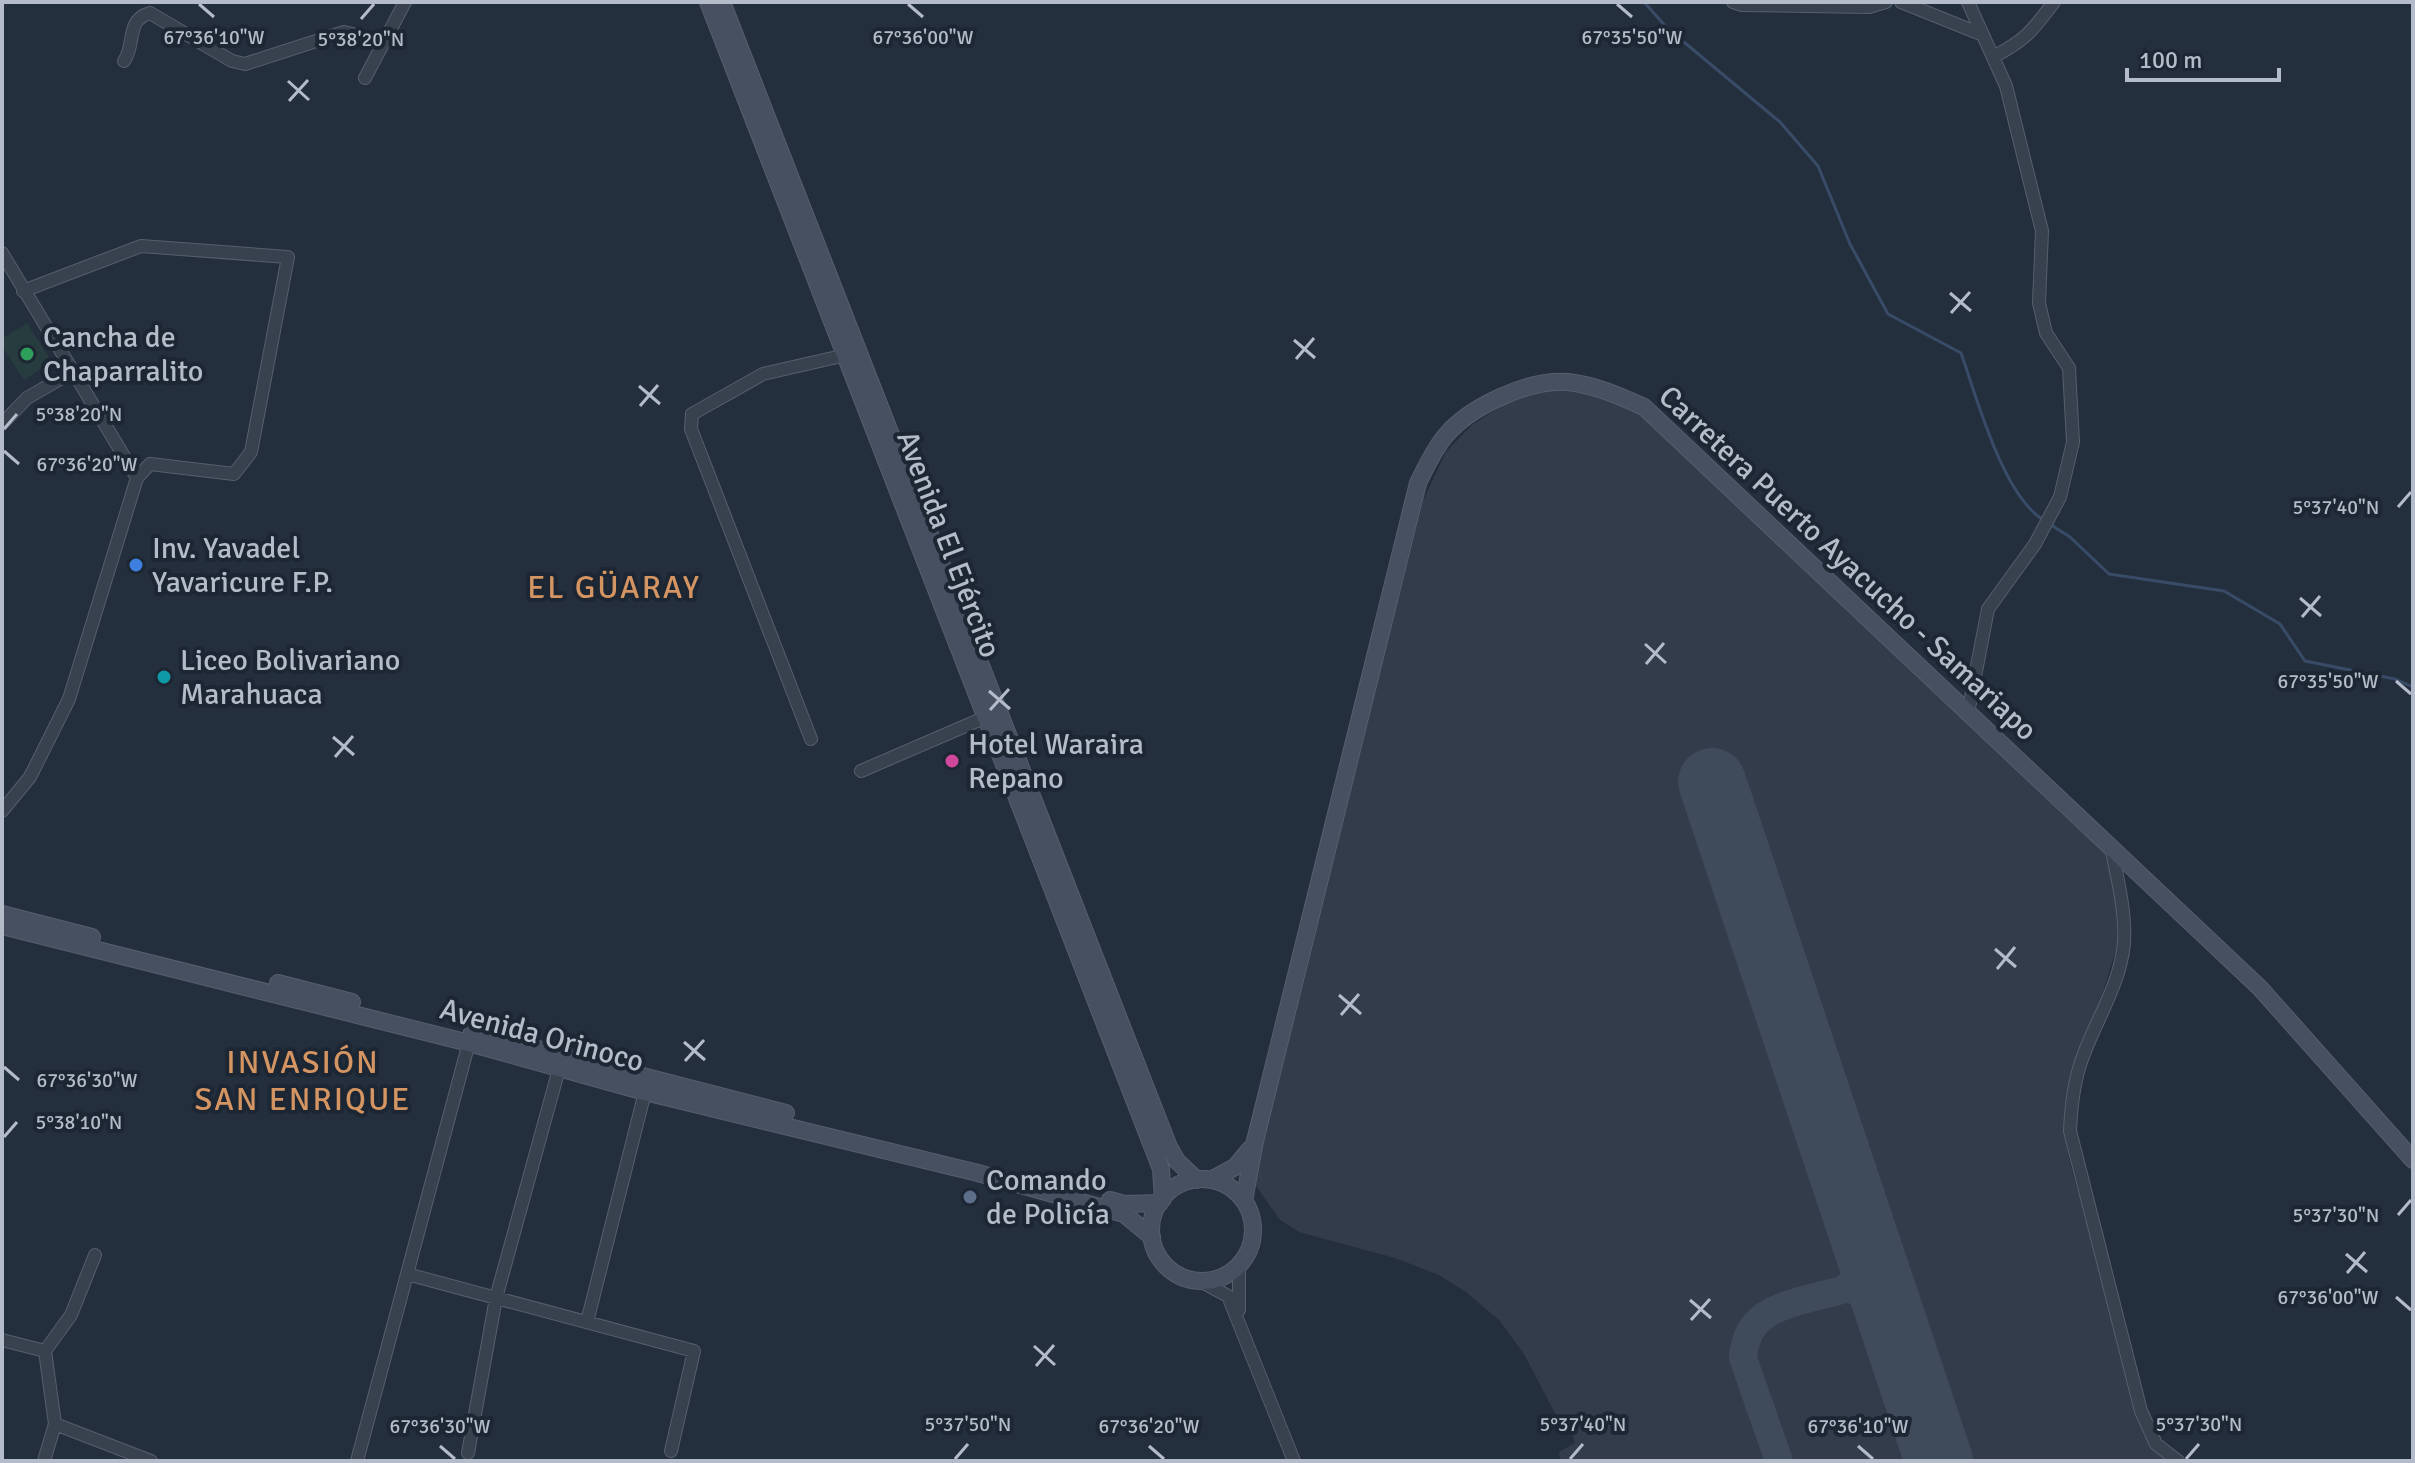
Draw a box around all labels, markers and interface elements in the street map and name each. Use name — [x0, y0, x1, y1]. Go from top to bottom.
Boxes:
text: 67°36'10"W — [163, 25, 265, 50]
text: 67°36'00"W — [872, 25, 974, 50]
text: 67°35'50"W — [1581, 25, 1683, 50]
text: 5°38'20"N — [318, 27, 404, 52]
scale bar — [2127, 32, 2279, 82]
text: 100 m — [2139, 45, 2202, 75]
place label: Cancha de Chaparralito — [43, 319, 203, 390]
marker: Cancha de Chaparralito — [18, 345, 36, 363]
street label: Carretera Puerto Ayacucho - Samariapo — [1651, 378, 2045, 749]
text: 5°38'20"N — [36, 402, 122, 427]
street label: Avenida El Ejército — [888, 426, 1009, 663]
text: 67°36'20"W — [36, 452, 138, 477]
text: 5°37'40"N — [2293, 495, 2379, 520]
place label: Inv. Yavadel Yavaricure F.P. — [152, 530, 333, 601]
marker: Inv. Yavadel Yavaricure F.P. — [127, 556, 145, 574]
district label: EL GÜARAY — [527, 568, 701, 607]
place label: Liceo Bolivariano Marahuaca — [180, 642, 400, 713]
marker: Liceo Bolivariano Marahuaca — [155, 668, 173, 686]
text: 67°35'50"W — [2277, 669, 2379, 694]
place label: Hotel Waraira Repano — [968, 726, 1144, 797]
marker: Hotel Waraira Repano — [943, 752, 961, 770]
street label: Avenida Orinoco — [436, 991, 648, 1080]
district label: INVASIÓN SAN ENRIQUE — [195, 1043, 411, 1119]
text: 67°36'30"W — [36, 1068, 138, 1093]
text: 5°38'10"N — [36, 1110, 122, 1135]
place label: Comando de Policía — [986, 1162, 1110, 1233]
marker: Comando de Policía — [961, 1188, 979, 1206]
text: 5°37'30"N — [2293, 1203, 2379, 1228]
text: 67°36'00"W — [2277, 1285, 2379, 1310]
text: 5°37'50"N — [925, 1412, 1011, 1437]
text: 5°37'40"N — [1540, 1412, 1626, 1437]
text: 5°37'30"N — [2156, 1412, 2242, 1437]
text: 67°36'30"W — [389, 1414, 491, 1439]
text: 67°36'20"W — [1098, 1414, 1200, 1439]
text: 67°36'10"W — [1807, 1414, 1909, 1439]

